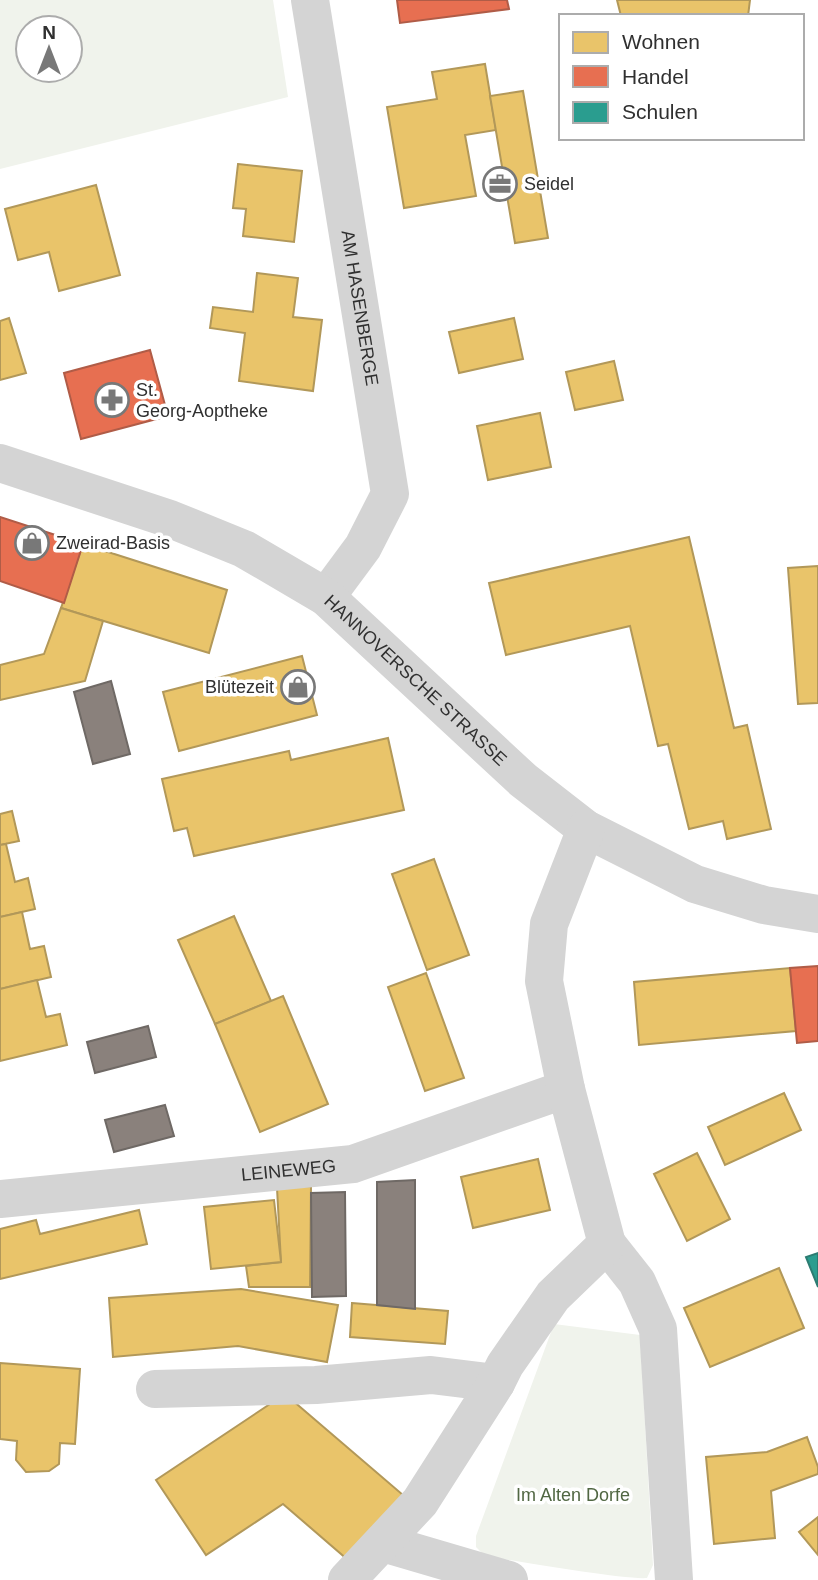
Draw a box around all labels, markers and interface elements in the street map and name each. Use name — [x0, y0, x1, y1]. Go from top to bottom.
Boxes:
north arrow — [14, 14, 84, 84]
legend — [559, 14, 804, 140]
text: N — [42, 22, 56, 43]
text: Wohnen — [622, 30, 700, 53]
text: Handel — [622, 65, 689, 88]
text: Schulen — [622, 100, 698, 123]
office icon: Seidel — [481, 165, 519, 203]
place label: Seidel — [524, 174, 574, 194]
street label: AM HASENBERGE — [337, 229, 382, 387]
place label: St. Georg-Aoptheke — [136, 380, 268, 421]
pharmacy icon: St. Georg-Aoptheke — [93, 381, 131, 419]
shop icon: Zweirad-Basis — [13, 524, 51, 562]
place label: Zweirad-Basis — [56, 533, 170, 553]
street label: HANNOVERSCHE STRASSE — [320, 591, 511, 770]
shop icon: Blütezeit — [279, 668, 317, 706]
place label: Blütezeit — [205, 677, 274, 697]
street label: LEINEWEG — [240, 1156, 337, 1185]
park label: Im Alten Dorfe — [516, 1485, 630, 1505]

